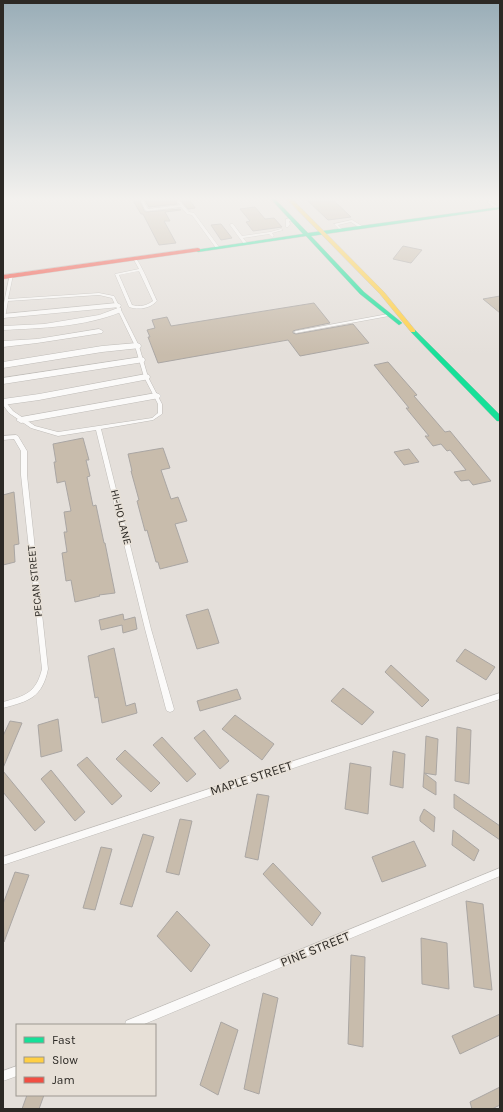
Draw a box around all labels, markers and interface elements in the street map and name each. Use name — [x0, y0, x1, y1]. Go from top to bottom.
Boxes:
street label: HI-HO LANE — [108, 488, 134, 546]
street label: PECAN STREET — [25, 544, 45, 618]
street label: MAPLE STREET — [208, 757, 294, 798]
street label: PINE STREET — [278, 928, 352, 970]
legend — [16, 1024, 156, 1096]
text: Fast — [52, 1033, 76, 1047]
text: Slow — [52, 1053, 78, 1067]
text: Jam — [52, 1073, 75, 1087]

